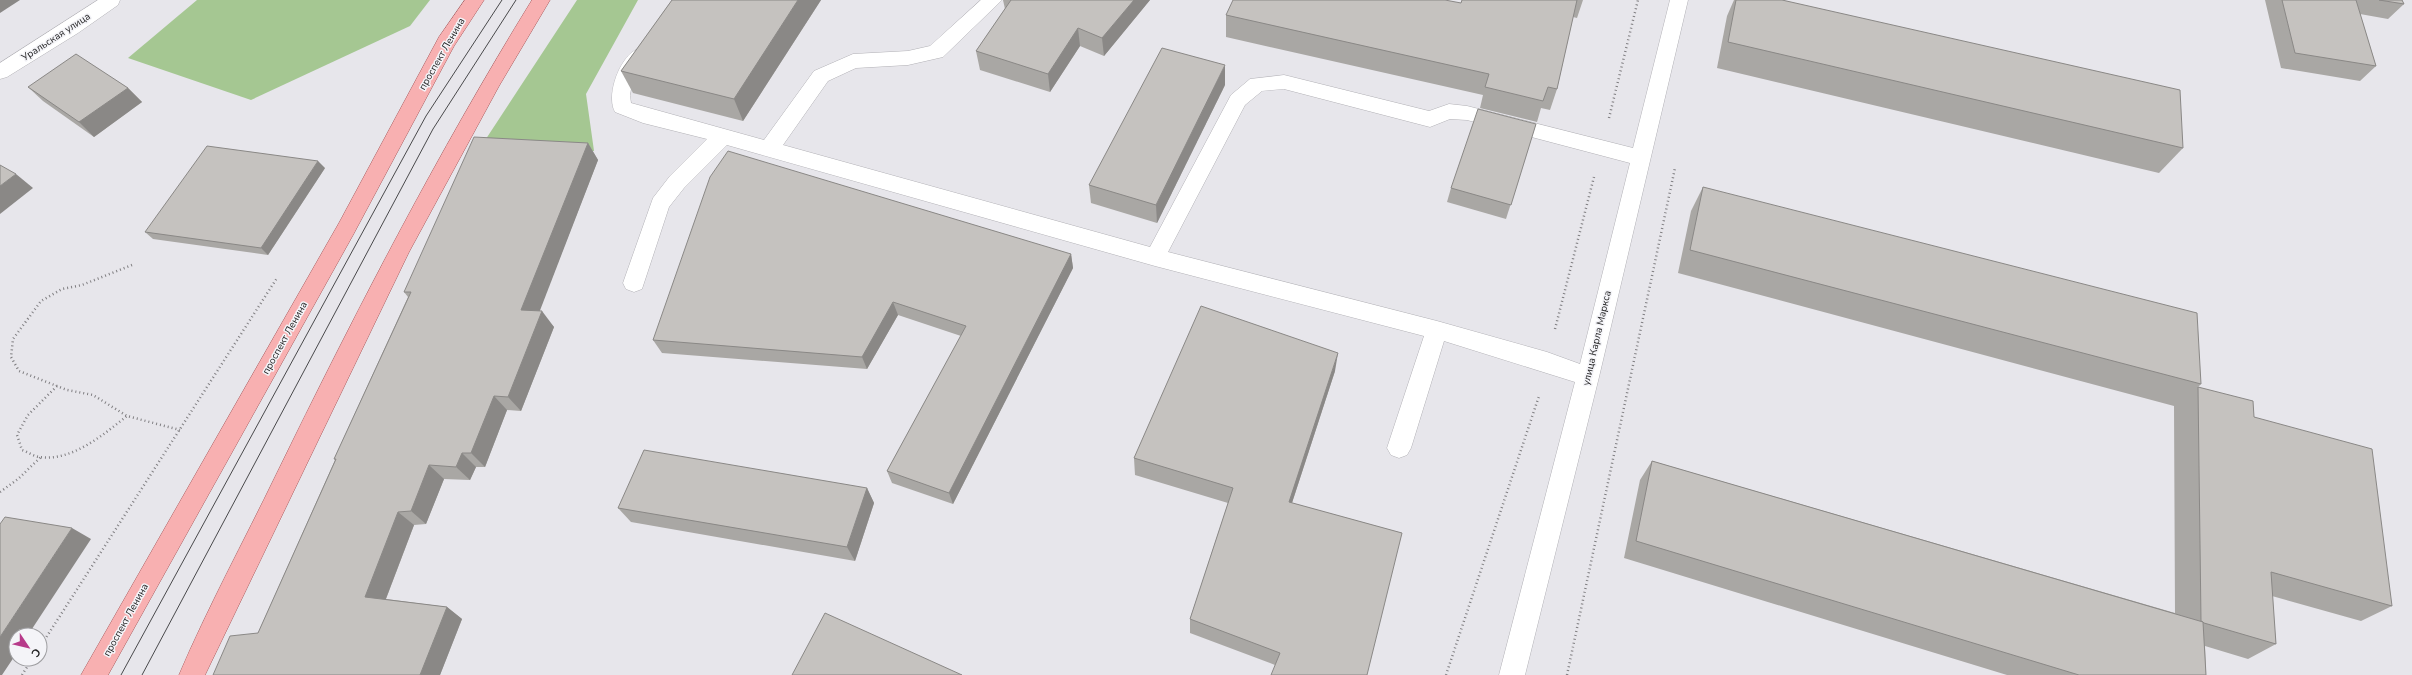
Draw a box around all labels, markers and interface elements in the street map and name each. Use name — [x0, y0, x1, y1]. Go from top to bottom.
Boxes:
street label: Уральская улица — [18, 9, 93, 65]
street label: проспект Ленина — [416, 15, 468, 93]
street label: улица Карла Маркса — [1579, 289, 1615, 387]
street label: проспект Ленина — [259, 299, 311, 377]
street label: проспект Ленина — [100, 581, 152, 659]
north arrow — [8, 627, 48, 667]
text: С — [27, 645, 44, 660]

